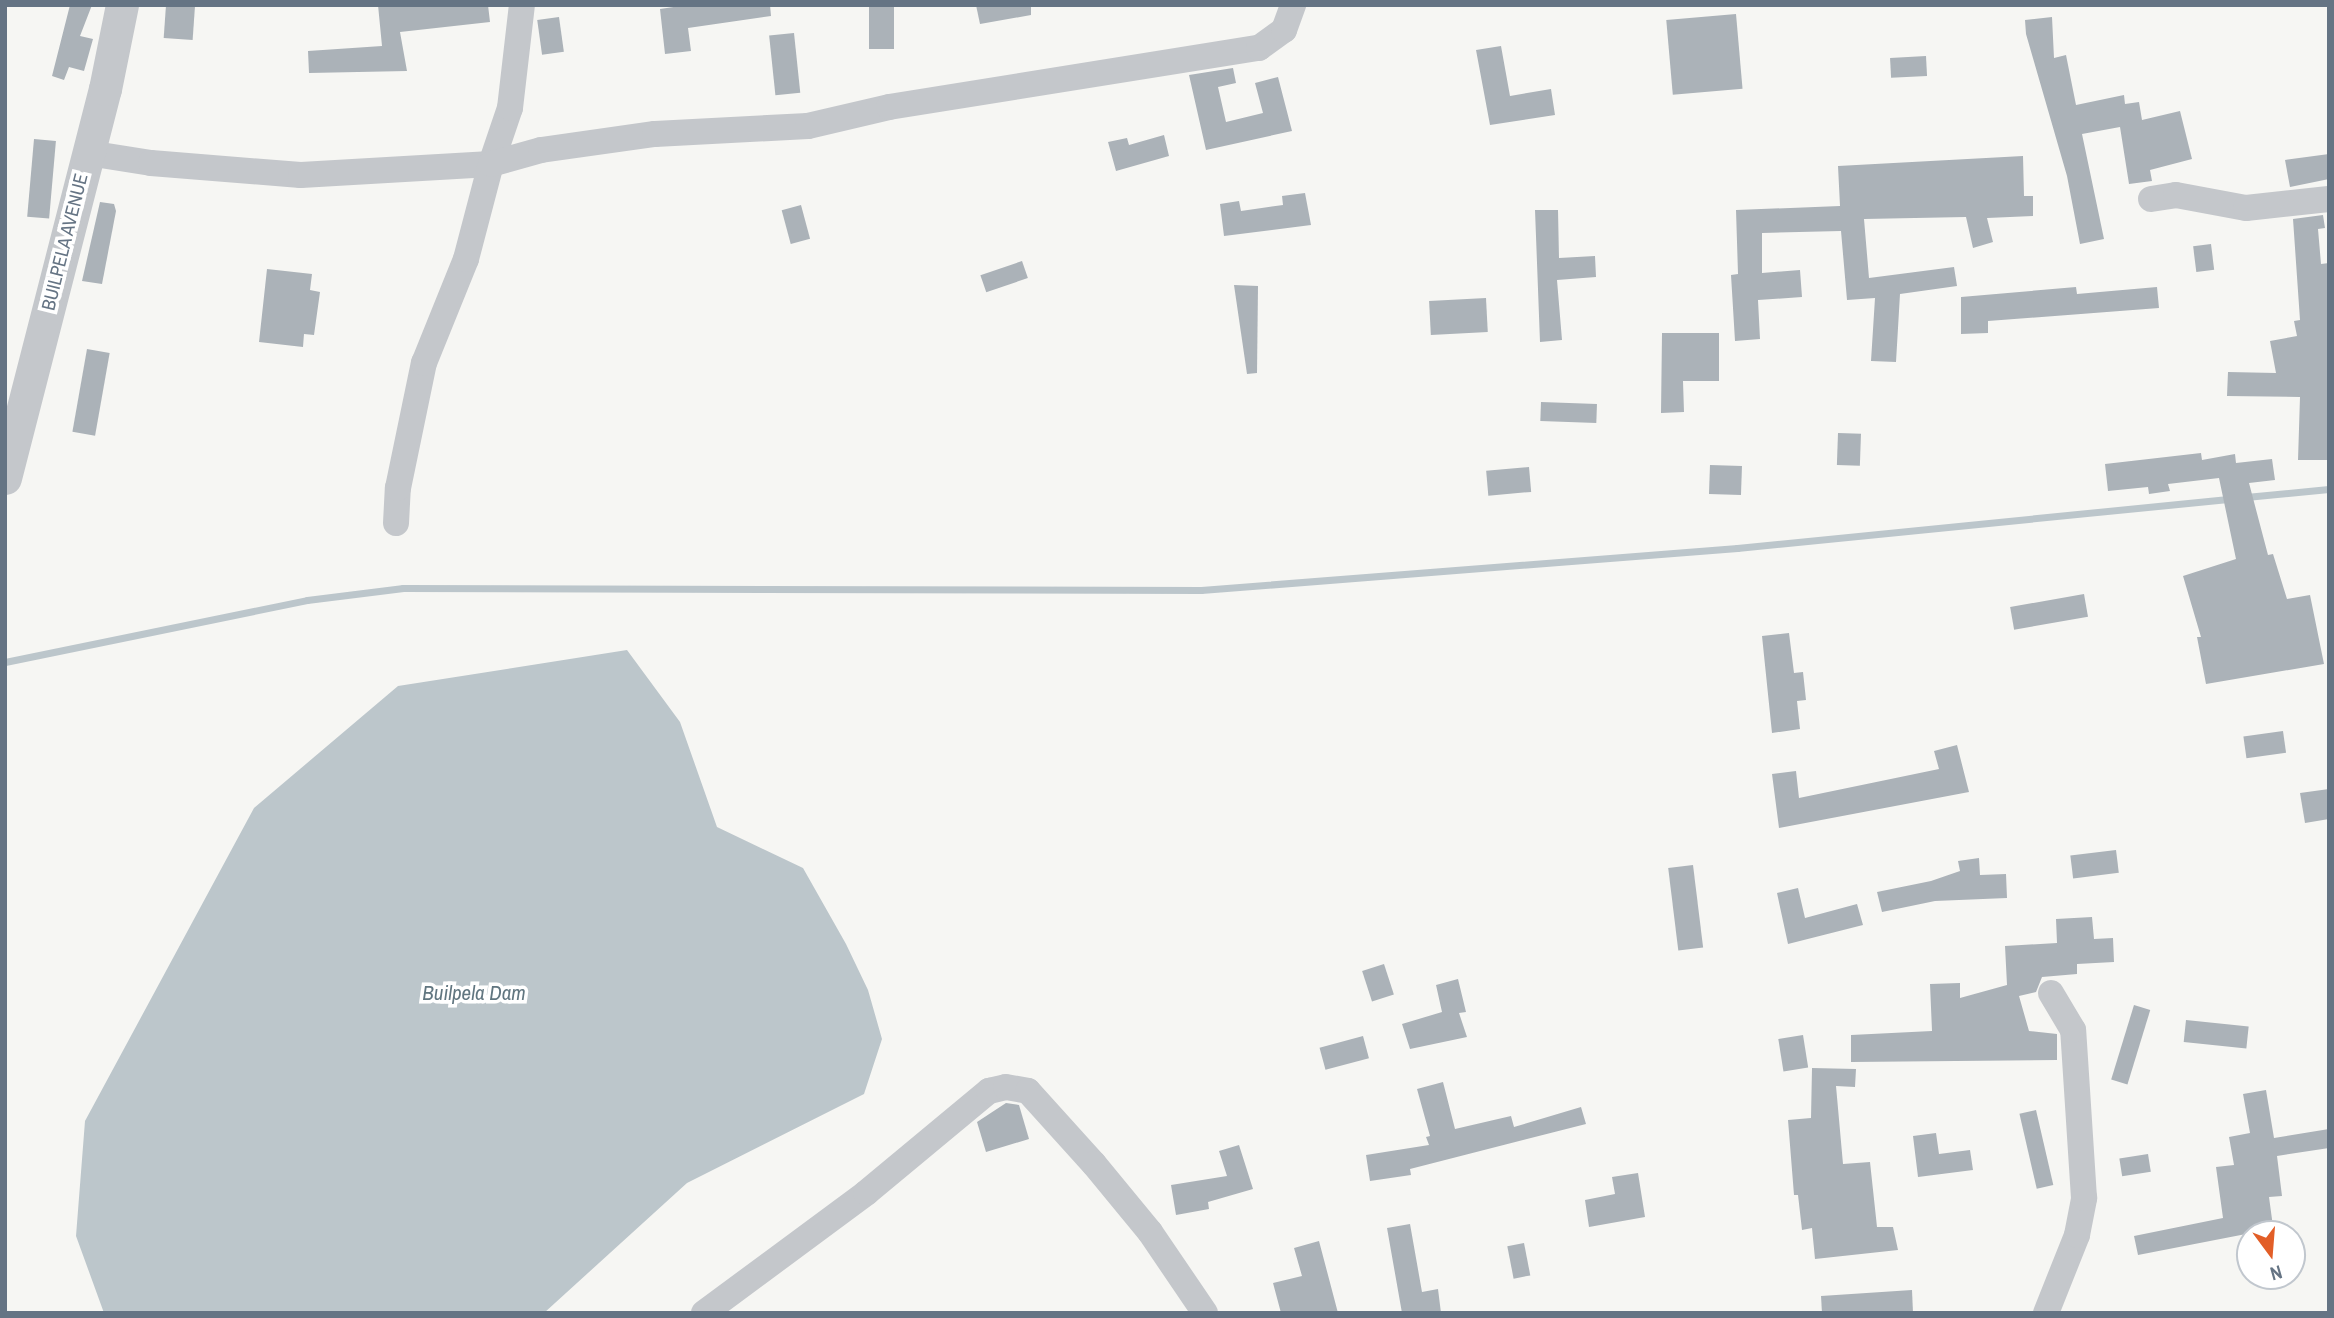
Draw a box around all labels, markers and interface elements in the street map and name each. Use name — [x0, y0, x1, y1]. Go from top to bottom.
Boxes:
street label: BUILPELA AVENUE — [37, 170, 93, 314]
water label: Builpela Dam — [422, 980, 526, 1006]
north arrow — [2236, 1220, 2306, 1290]
text: N — [2267, 1259, 2285, 1287]

